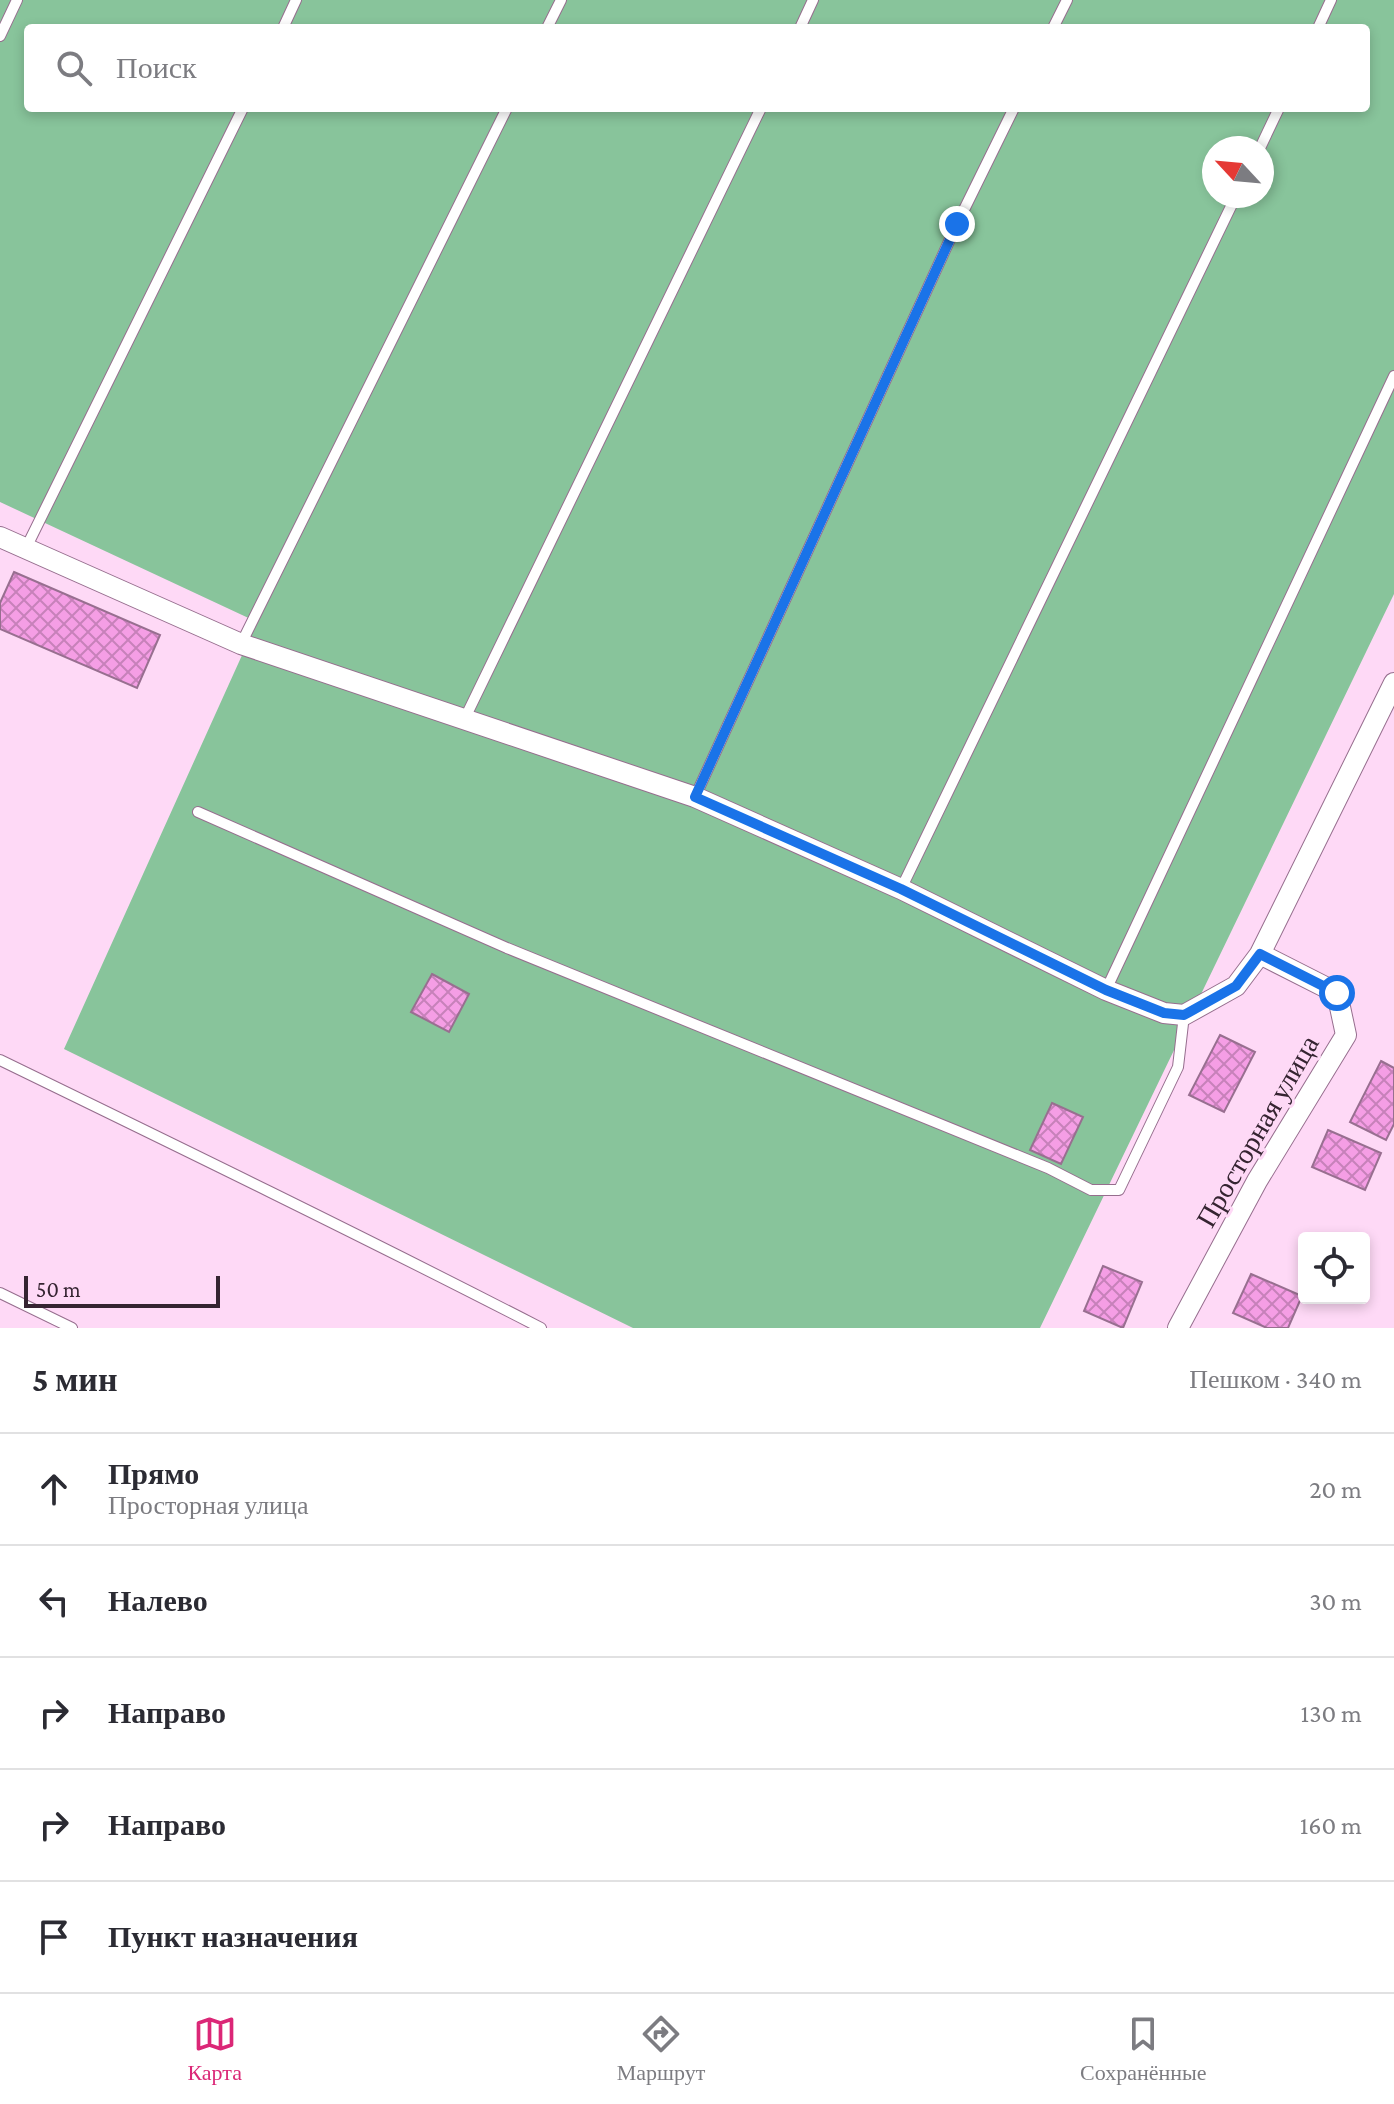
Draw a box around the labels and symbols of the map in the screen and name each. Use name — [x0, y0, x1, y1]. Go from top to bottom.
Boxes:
north arrow — [1202, 136, 1274, 208]
route end — [939, 206, 975, 242]
route start — [1319, 975, 1355, 1011]
street label: Просторная улица — [1190, 1030, 1325, 1232]
scale bar — [24, 1272, 220, 1308]

